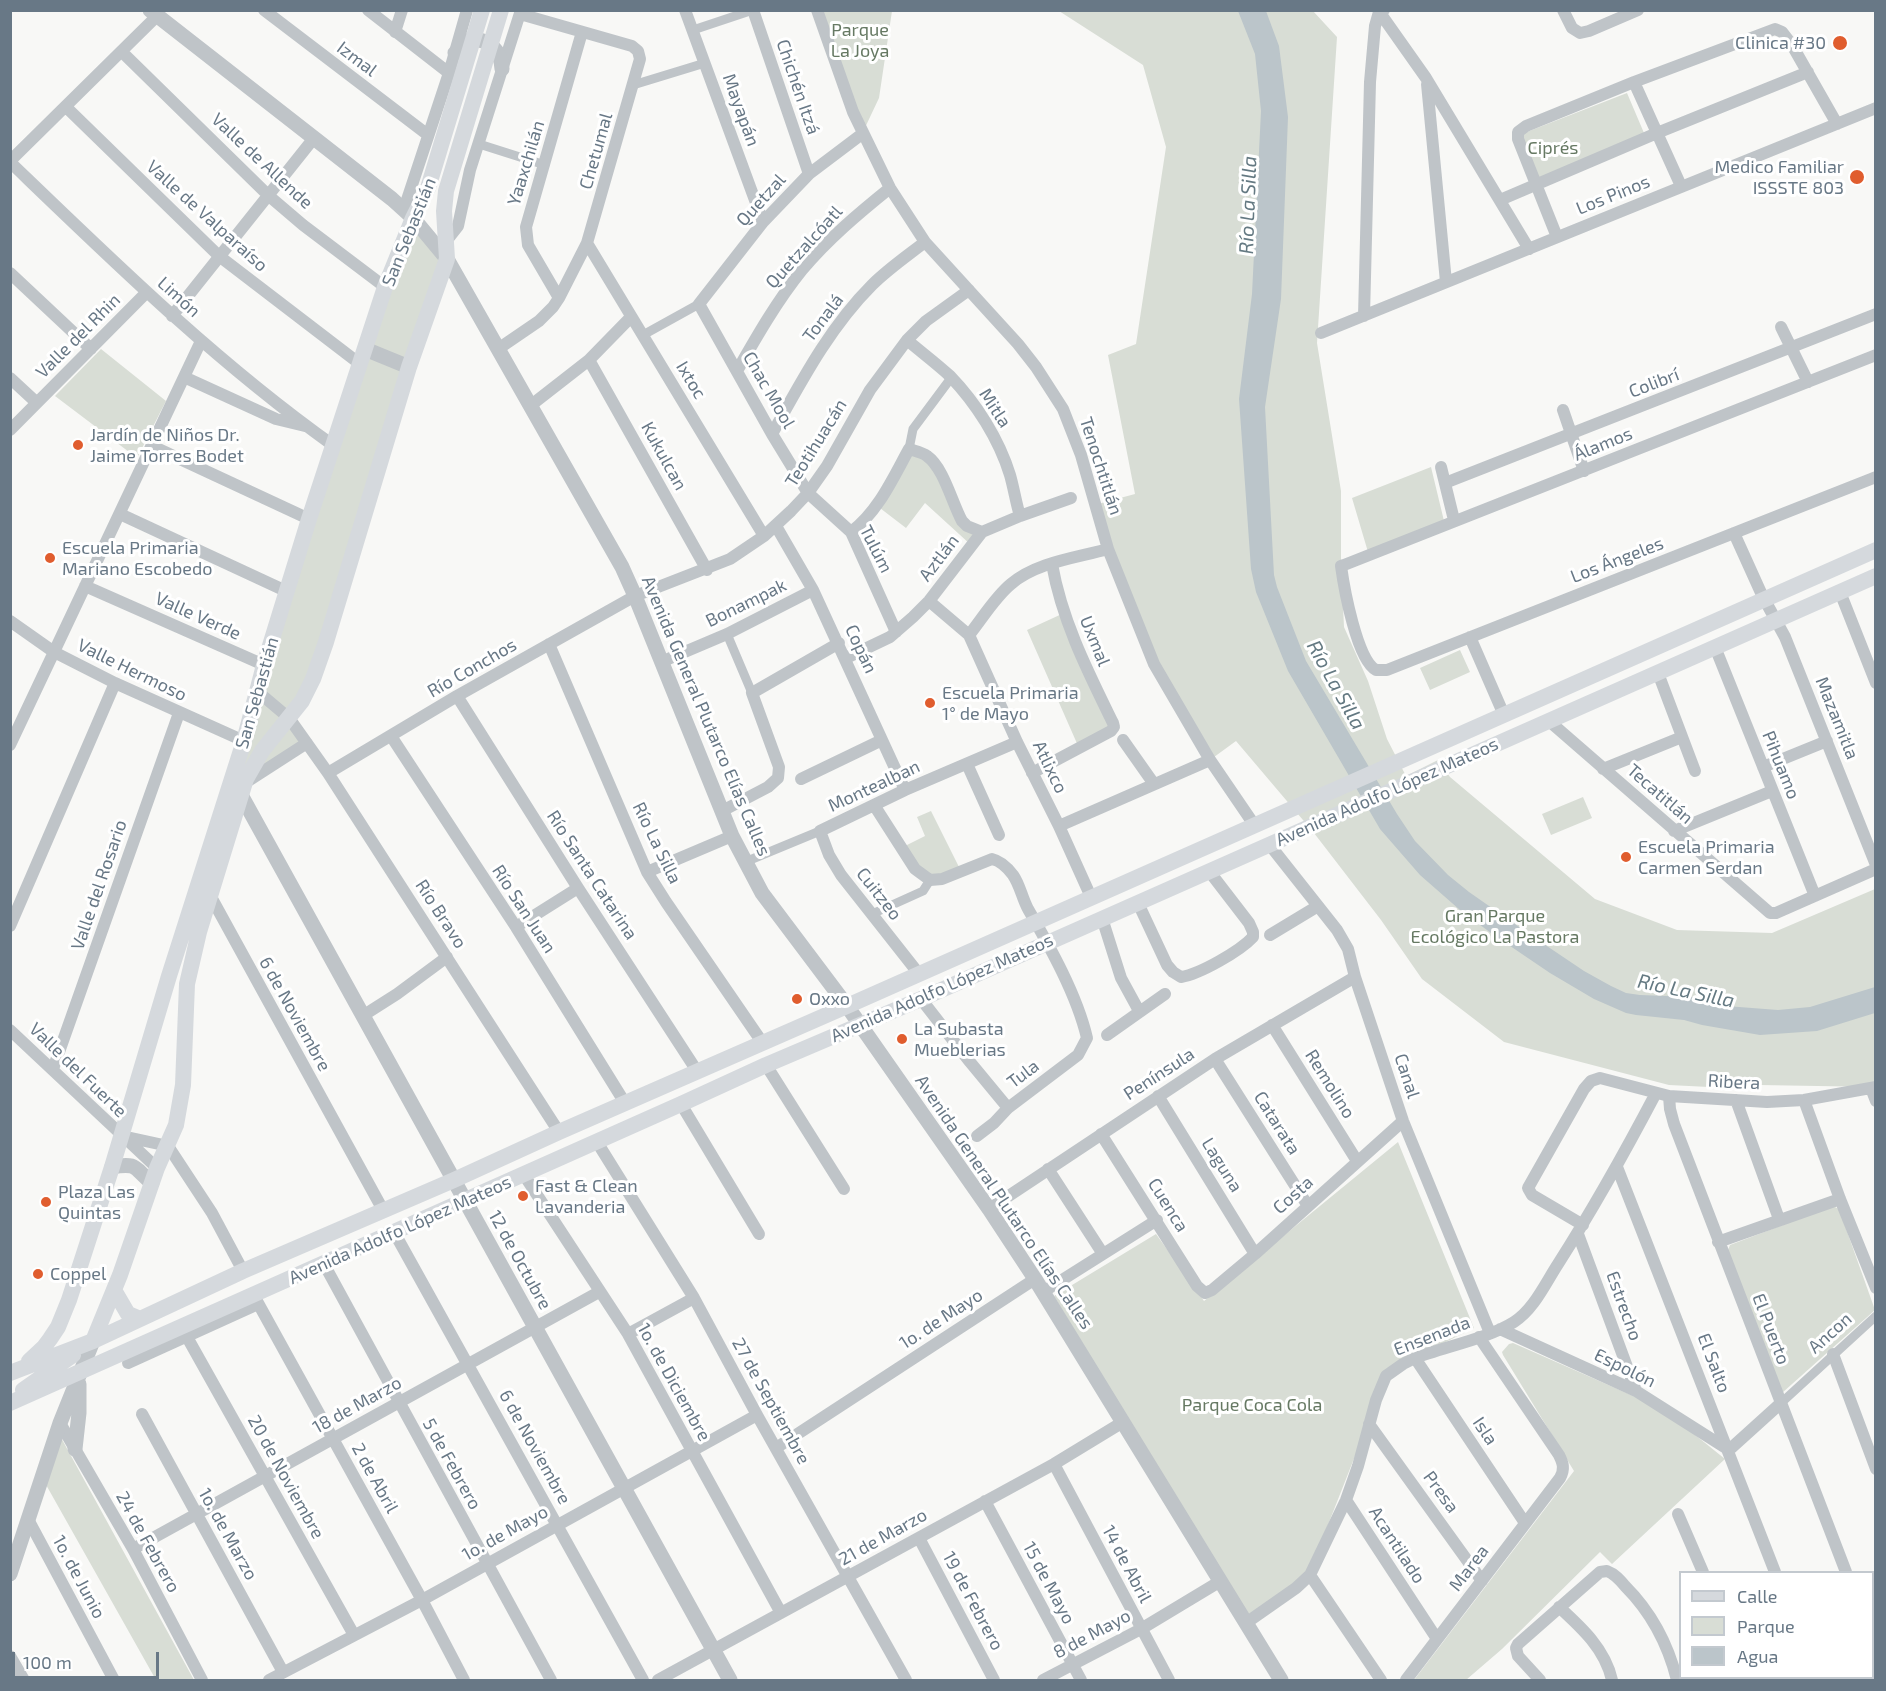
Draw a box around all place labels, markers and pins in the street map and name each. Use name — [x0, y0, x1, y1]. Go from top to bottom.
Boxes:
place label: Clinica #30 — [1735, 32, 1826, 54]
marker: Clinica #30 — [1831, 34, 1849, 52]
place label: Medico Familiar ISSSTE 803 — [1715, 156, 1844, 198]
marker: Medico Familiar ISSSTE 803 — [1848, 168, 1866, 186]
place label: Jardín de Niños Dr. Jaime Torres Bodet — [90, 424, 244, 466]
marker: Jardín de Niños Dr. Jaime Torres Bodet — [71, 438, 85, 452]
place label: Escuela Primaria Mariano Escobedo — [62, 537, 212, 580]
marker: Escuela Primaria Mariano Escobedo — [43, 551, 57, 565]
place label: Escuela Primaria 1° de Mayo — [942, 682, 1079, 724]
marker: Escuela Primaria 1° de Mayo — [923, 696, 937, 710]
place label: Escuela Primaria Carmen Serdan — [1638, 836, 1775, 878]
marker: Escuela Primaria Carmen Serdan — [1619, 850, 1633, 864]
place label: Oxxo — [809, 988, 850, 1010]
marker: Oxxo — [790, 992, 804, 1006]
place label: La Subasta Mueblerias — [914, 1018, 1006, 1060]
marker: La Subasta Mueblerias — [895, 1032, 909, 1046]
place label: Fast & Clean Lavanderia — [535, 1175, 638, 1218]
place label: Plaza Las Quintas — [58, 1181, 135, 1224]
marker: Fast & Clean Lavanderia — [516, 1189, 530, 1203]
marker: Plaza Las Quintas — [39, 1195, 53, 1209]
place label: Coppel — [50, 1263, 106, 1285]
marker: Coppel — [31, 1267, 45, 1281]

